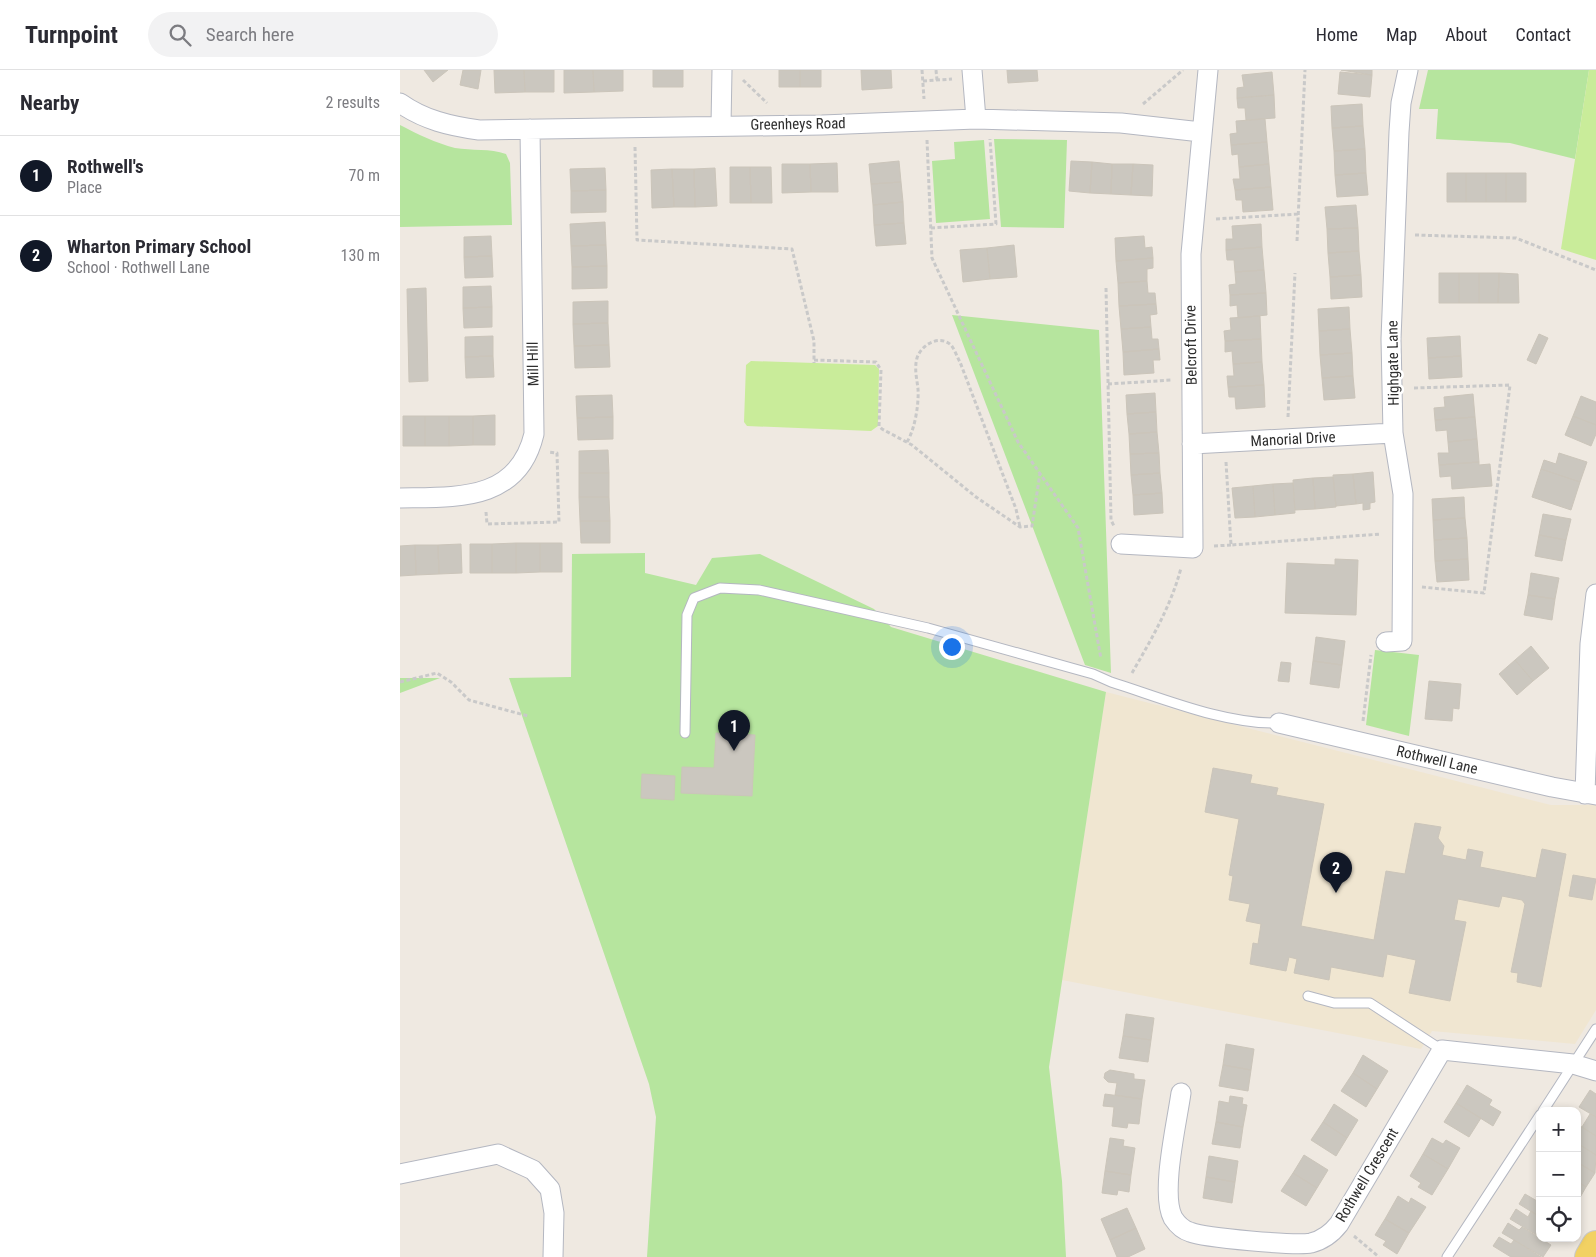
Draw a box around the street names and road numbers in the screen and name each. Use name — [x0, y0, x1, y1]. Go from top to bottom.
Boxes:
street label: Greenheys Road — [750, 114, 846, 134]
street label: Belcroft Drive — [1181, 305, 1201, 385]
street label: Highgate Lane — [1383, 320, 1403, 406]
street label: Mill Hill — [524, 341, 542, 387]
street label: Manorial Drive — [1250, 428, 1336, 450]
street label: Rothwell Lane — [1395, 742, 1479, 778]
street label: Rothwell Crescent — [1332, 1125, 1402, 1225]

